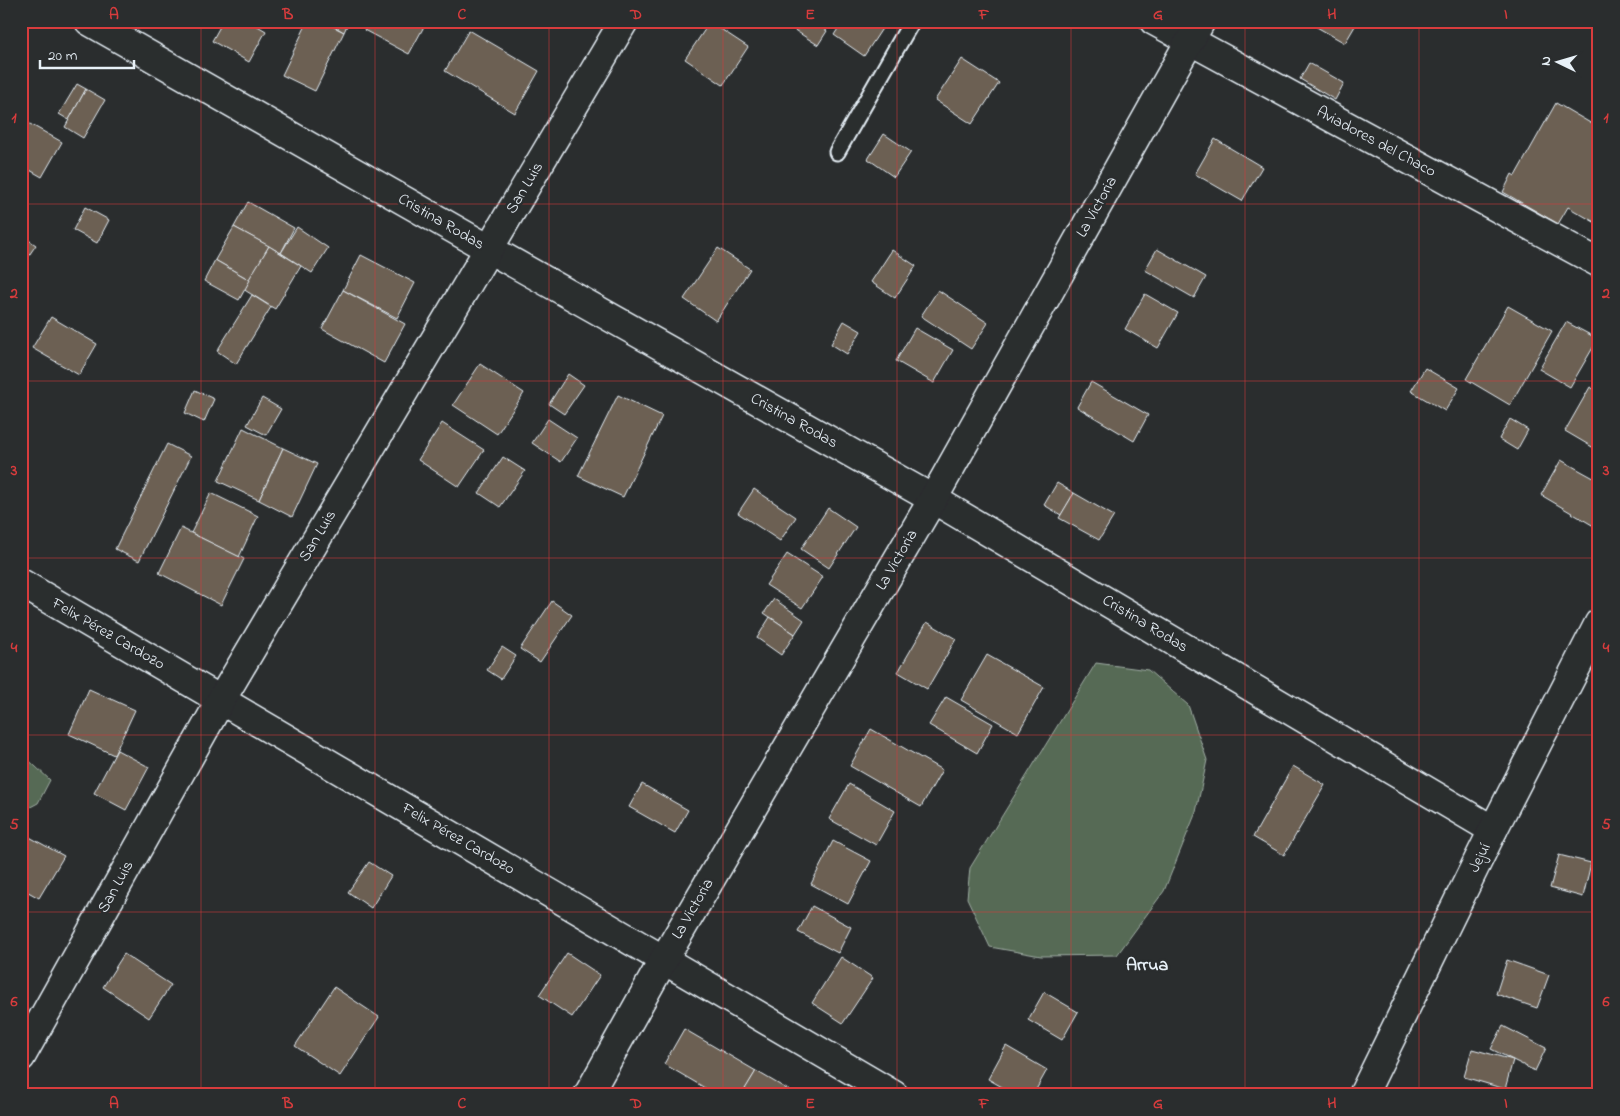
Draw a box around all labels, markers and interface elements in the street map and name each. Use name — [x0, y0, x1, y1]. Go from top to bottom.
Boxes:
text: A — [109, 3, 119, 27]
text: B — [282, 3, 294, 27]
text: C — [458, 3, 467, 27]
text: D — [629, 3, 642, 27]
text: E — [805, 3, 815, 27]
text: F — [978, 3, 990, 27]
text: G — [1153, 3, 1163, 27]
text: H — [1327, 3, 1337, 27]
text: I — [1504, 3, 1508, 27]
scale bar — [40, 38, 134, 70]
north arrow — [1532, 38, 1582, 88]
text: 20 m — [48, 45, 78, 67]
text: N — [1536, 55, 1557, 67]
street label: Aviadores del Chaco — [1312, 100, 1440, 184]
text: 1 — [11, 106, 17, 130]
text: 1 — [1603, 106, 1609, 130]
street label: San Luis — [500, 157, 550, 219]
street label: La Victoria — [1070, 172, 1124, 242]
street label: Cristina Rodas — [393, 187, 489, 257]
text: 2 — [9, 282, 18, 306]
text: 2 — [1601, 282, 1610, 306]
street label: Cristina Rodas — [746, 387, 842, 455]
text: 3 — [10, 459, 18, 483]
text: 3 — [1602, 459, 1610, 483]
street label: San Luis — [293, 505, 343, 567]
street label: La Victoria — [870, 525, 924, 595]
street label: Cristina Rodas — [1097, 589, 1193, 659]
street label: Felix Pérez Cardozo — [46, 591, 169, 676]
text: 4 — [10, 636, 18, 660]
text: 4 — [1602, 636, 1610, 660]
street label: Felix Pérez Cardozo — [396, 796, 519, 881]
text: 5 — [9, 813, 19, 837]
text: 5 — [1601, 813, 1611, 837]
street label: Jejuí — [1463, 839, 1497, 877]
street label: San Luis — [92, 856, 140, 918]
street label: La Victoria — [666, 874, 720, 944]
district label: Arrua — [1126, 953, 1168, 979]
text: 6 — [9, 990, 18, 1014]
text: 6 — [1601, 990, 1610, 1014]
text: A — [109, 1092, 119, 1116]
text: B — [282, 1092, 294, 1116]
text: C — [458, 1092, 467, 1116]
text: D — [629, 1092, 642, 1116]
text: E — [805, 1092, 815, 1116]
text: F — [978, 1092, 990, 1116]
text: G — [1153, 1092, 1163, 1116]
text: H — [1327, 1092, 1337, 1116]
text: I — [1504, 1092, 1508, 1116]

